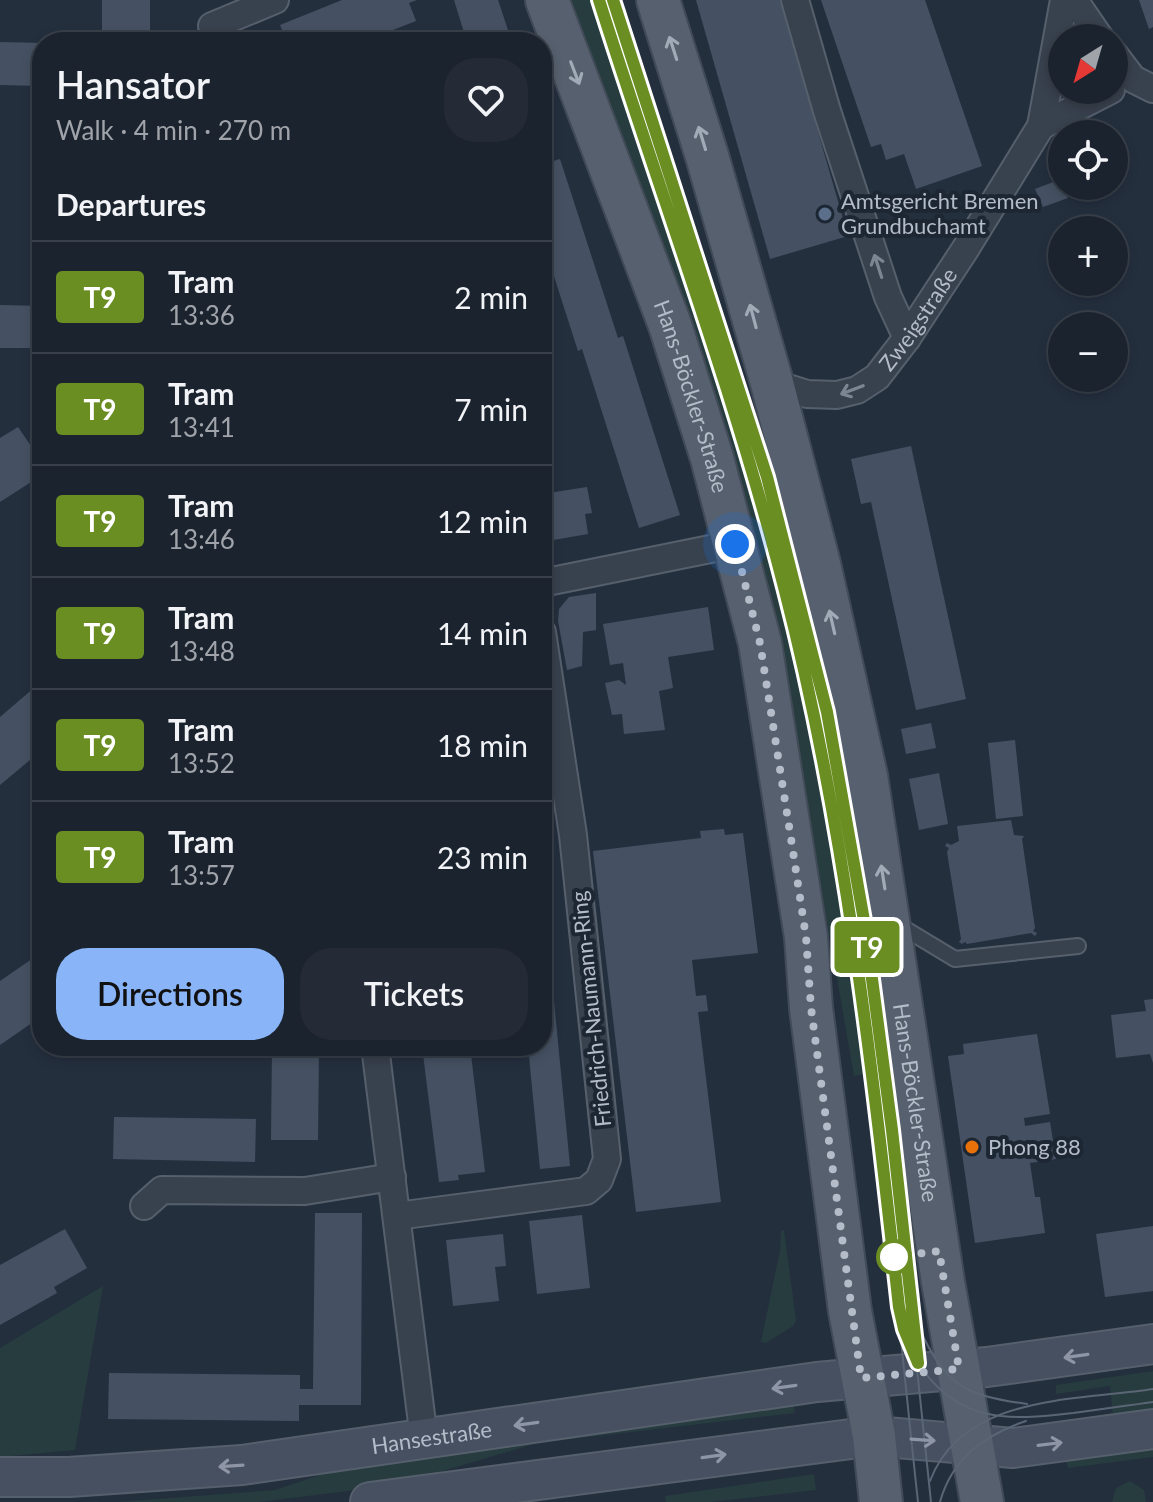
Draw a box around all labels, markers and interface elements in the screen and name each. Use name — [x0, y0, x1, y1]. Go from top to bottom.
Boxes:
north arrow — [1048, 24, 1128, 104]
map controls — [1048, 24, 1128, 392]
one-way arrow — [665, 35, 680, 60]
button: heart — [444, 58, 528, 142]
one-way arrow — [569, 60, 583, 85]
text: Hansator — [56, 61, 210, 107]
text: Walk · 4 min · 270 m — [56, 114, 291, 146]
button: locate — [1048, 120, 1128, 200]
one-way arrow — [694, 125, 709, 151]
text: Departures — [56, 186, 206, 222]
place label: Amtsgericht Bremen Grundbuchamt — [841, 187, 1039, 239]
marker: Amtsgericht Bremen Grundbuchamt — [816, 205, 834, 223]
button: + — [1048, 216, 1128, 296]
one-way arrow — [869, 254, 884, 279]
text: Tram — [168, 263, 234, 299]
street label: Zweigstraße — [873, 263, 962, 376]
text: 2 min — [454, 279, 528, 315]
text: T9 — [83, 280, 117, 314]
street label: Hans-Böckler-Straße — [649, 296, 734, 496]
text: 13:36 — [168, 299, 235, 331]
one-way arrow — [745, 304, 760, 330]
button: − — [1048, 312, 1128, 392]
text: Tram — [168, 375, 234, 411]
one-way arrow — [840, 384, 865, 398]
text: 7 min — [454, 391, 528, 427]
text: T9 — [83, 392, 117, 426]
text: 13:41 — [168, 411, 235, 443]
text: Tram — [168, 487, 234, 523]
text: 12 min — [437, 503, 528, 539]
text: T9 — [83, 504, 117, 538]
text: 13:46 — [168, 523, 235, 555]
your location — [715, 524, 755, 564]
text: Tram — [168, 599, 234, 635]
one-way arrow — [824, 610, 839, 636]
text: 14 min — [437, 615, 528, 651]
text: T9 — [83, 616, 117, 650]
text: 13:48 — [168, 635, 235, 667]
text: Tram — [168, 711, 234, 747]
text: 18 min — [437, 727, 528, 763]
text: T9 — [83, 728, 117, 762]
text: 13:52 — [168, 747, 235, 779]
text: Tram — [168, 823, 234, 859]
text: 23 min — [437, 839, 528, 875]
text: T9 — [83, 840, 117, 874]
text: 13:57 — [168, 859, 235, 891]
one-way arrow — [875, 865, 890, 891]
street label: Friedrich-Naumann-Ring — [565, 890, 616, 1128]
line badge: T9 — [831, 921, 903, 973]
text: T9 — [850, 930, 884, 964]
button: Directions — [56, 948, 284, 1040]
button: Tickets — [300, 948, 528, 1040]
street label: Hans-Böckler-Straße — [888, 1001, 945, 1204]
place label: Phong 88 — [988, 1133, 1081, 1160]
marker: Phong 88 — [963, 1138, 981, 1156]
unlabelled marker — [877, 1240, 911, 1274]
one-way arrow — [1064, 1349, 1089, 1364]
one-way arrow — [772, 1380, 797, 1395]
street label: Hansestraße — [370, 1415, 494, 1459]
one-way arrow — [514, 1417, 540, 1432]
one-way arrow — [909, 1433, 936, 1448]
one-way arrow — [1036, 1436, 1063, 1451]
one-way arrow — [700, 1449, 727, 1464]
one-way arrow — [218, 1459, 245, 1474]

